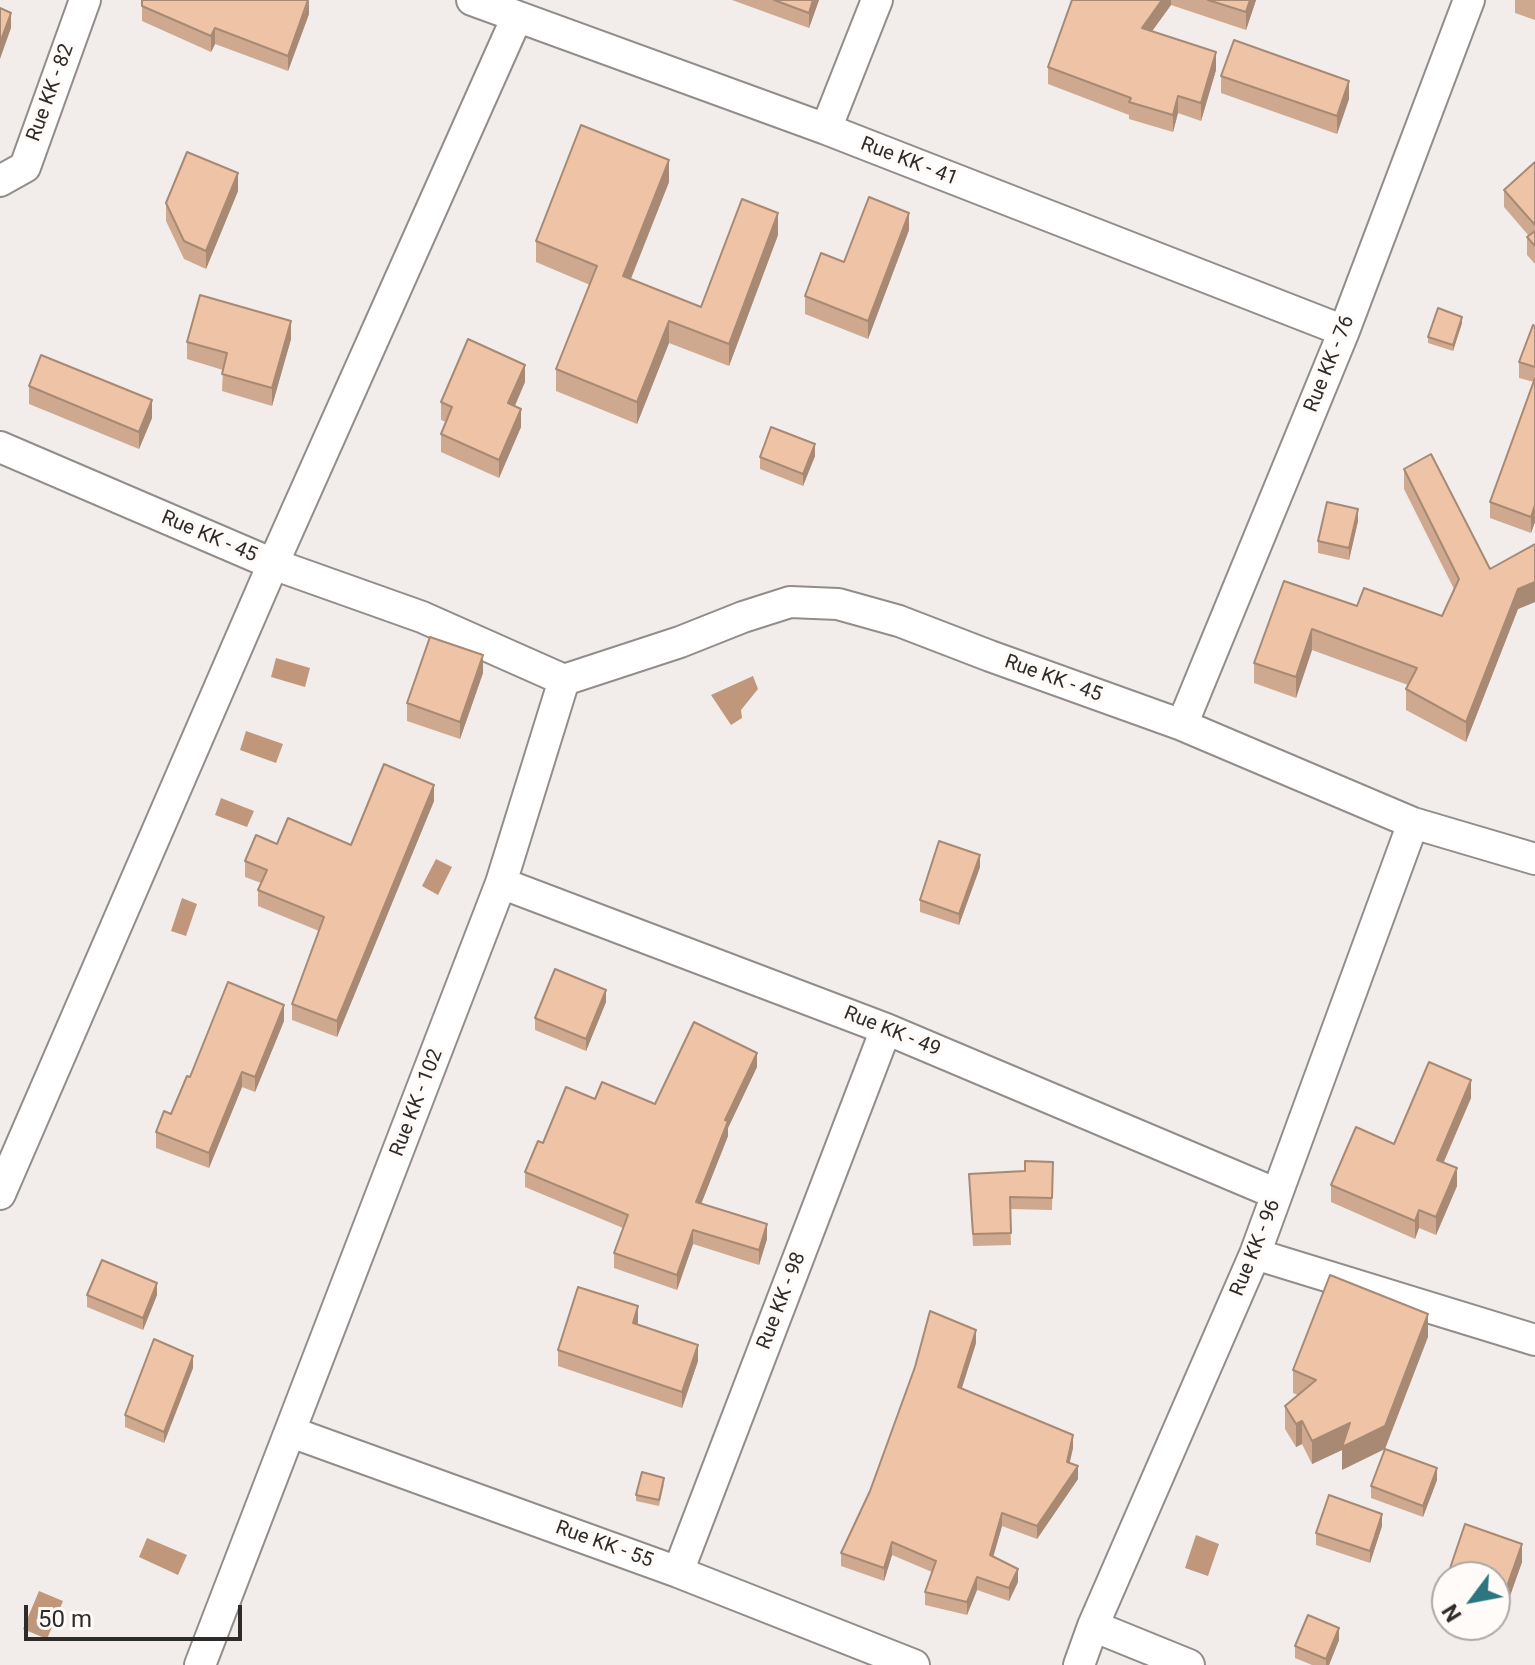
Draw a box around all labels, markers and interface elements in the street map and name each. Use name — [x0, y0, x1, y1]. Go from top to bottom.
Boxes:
street label: Rue KK - 82 — [22, 41, 80, 145]
street label: Rue KK - 41 — [857, 133, 961, 191]
street label: Rue KK - 76 — [1300, 312, 1360, 416]
street label: Rue KK - 45 — [157, 506, 261, 568]
street label: Rue KK - 45 — [1001, 650, 1105, 708]
street label: Rue KK - 49 — [840, 1002, 944, 1062]
street label: Rue KK - 102 — [386, 1046, 448, 1160]
street label: Rue KK - 96 — [1226, 1196, 1286, 1300]
street label: Rue KK - 98 — [753, 1249, 811, 1353]
street label: Rue KK - 55 — [552, 1516, 656, 1574]
north arrow — [1431, 1561, 1511, 1641]
scale bar — [28, 1589, 246, 1639]
text: N — [1437, 1600, 1467, 1626]
text: 50 m — [38, 1605, 92, 1633]

